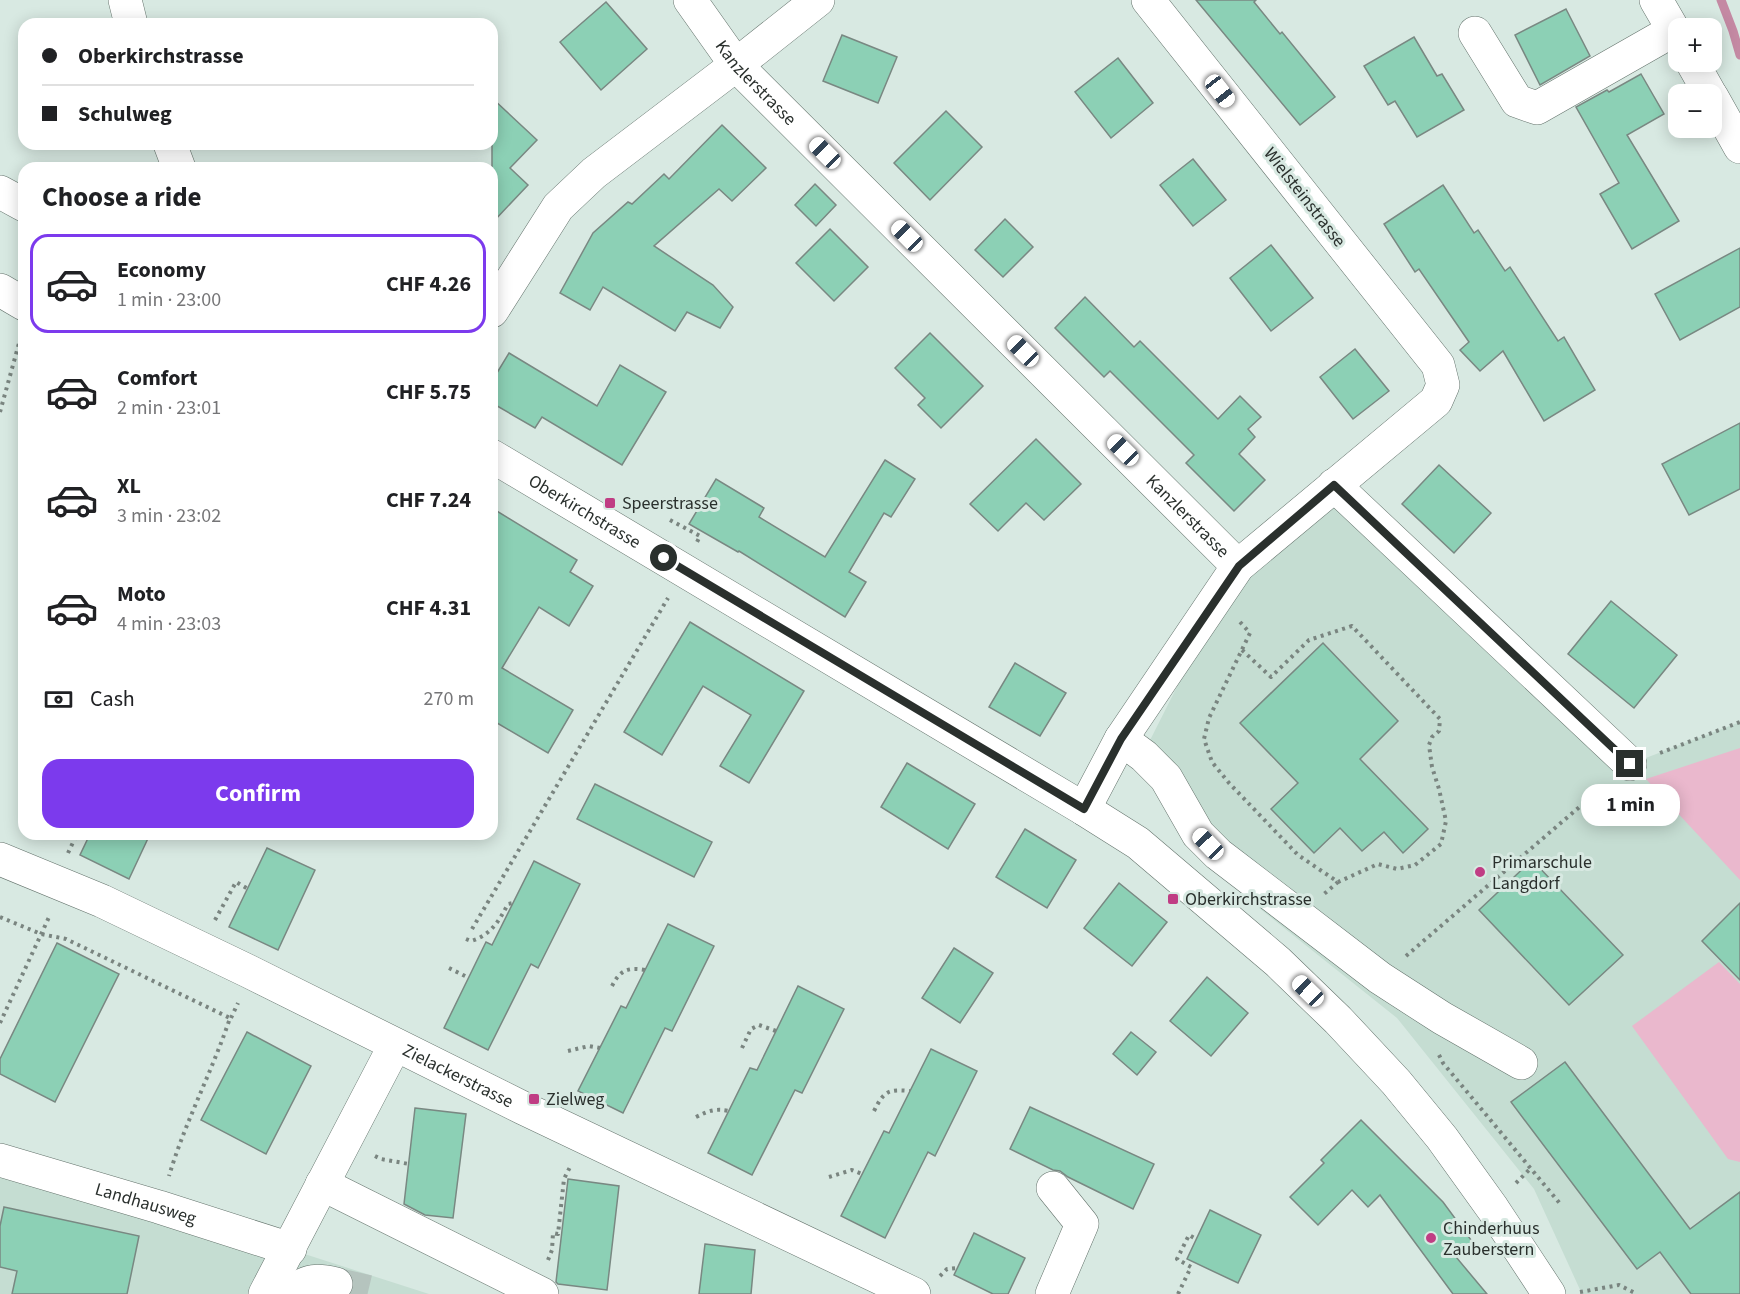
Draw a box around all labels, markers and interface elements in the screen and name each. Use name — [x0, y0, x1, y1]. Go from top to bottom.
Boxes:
map controls — [1668, 18, 1722, 138]
button: + — [1668, 18, 1722, 72]
street label: Kanzlerstrasse — [709, 35, 802, 131]
text: Oberkirchstrasse — [78, 40, 244, 72]
car — [1202, 71, 1238, 111]
button: − — [1668, 84, 1722, 138]
text: Schulweg — [78, 98, 172, 130]
car — [806, 134, 844, 172]
street label: Wielsteinstrasse — [1258, 142, 1352, 253]
text: Choose a ride — [42, 178, 202, 217]
car — [888, 217, 926, 255]
text: Economy — [117, 254, 206, 286]
icon: car — [45, 257, 99, 311]
text: CHF 4.26 — [386, 268, 471, 300]
text: 1 min · 23:00 — [117, 286, 221, 314]
car — [1004, 332, 1042, 370]
text: Comfort — [117, 362, 198, 394]
icon: car — [45, 365, 99, 419]
text: CHF 5.75 — [386, 376, 471, 408]
text: 2 min · 23:01 — [117, 394, 221, 422]
car — [1104, 431, 1142, 469]
street label: Oberkirchstrasse — [524, 469, 645, 555]
street label: Kanzlerstrasse — [1140, 469, 1235, 564]
text: XL — [117, 470, 141, 502]
icon: car — [45, 473, 99, 527]
text: CHF 7.24 — [386, 484, 471, 516]
place label: Speerstrasse — [622, 491, 718, 516]
marker: Speerstrasse — [603, 496, 617, 510]
text: 3 min · 23:02 — [117, 502, 221, 530]
route start — [650, 544, 677, 571]
text: Moto — [117, 578, 166, 610]
icon: car — [45, 581, 99, 635]
text: CHF 4.31 — [386, 592, 471, 624]
text: 4 min · 23:03 — [117, 610, 221, 638]
icon: cash — [42, 683, 75, 716]
text: Cash — [90, 683, 135, 715]
text: 270 m — [424, 685, 474, 713]
route end — [1616, 750, 1643, 777]
button: Confirm — [42, 759, 474, 828]
callout: 1 min — [1580, 785, 1680, 827]
text: 1 min — [1606, 791, 1655, 819]
car — [1189, 825, 1227, 863]
place label: Primarschule Langdorf — [1492, 850, 1592, 896]
marker: Primarschule Langdorf — [1473, 865, 1487, 879]
place label: Oberkirchstrasse — [1185, 887, 1312, 912]
marker: Oberkirchstrasse — [1166, 892, 1180, 906]
car — [1289, 972, 1327, 1010]
street label: Zielackerstrasse — [398, 1038, 518, 1114]
place label: Zielweg — [546, 1087, 604, 1112]
marker: Zielweg — [527, 1092, 541, 1106]
street label: Landhausweg — [92, 1177, 199, 1231]
place label: Chinderhuus Zauberstern — [1443, 1216, 1539, 1262]
marker: Chinderhuus Zauberstern — [1424, 1231, 1438, 1245]

